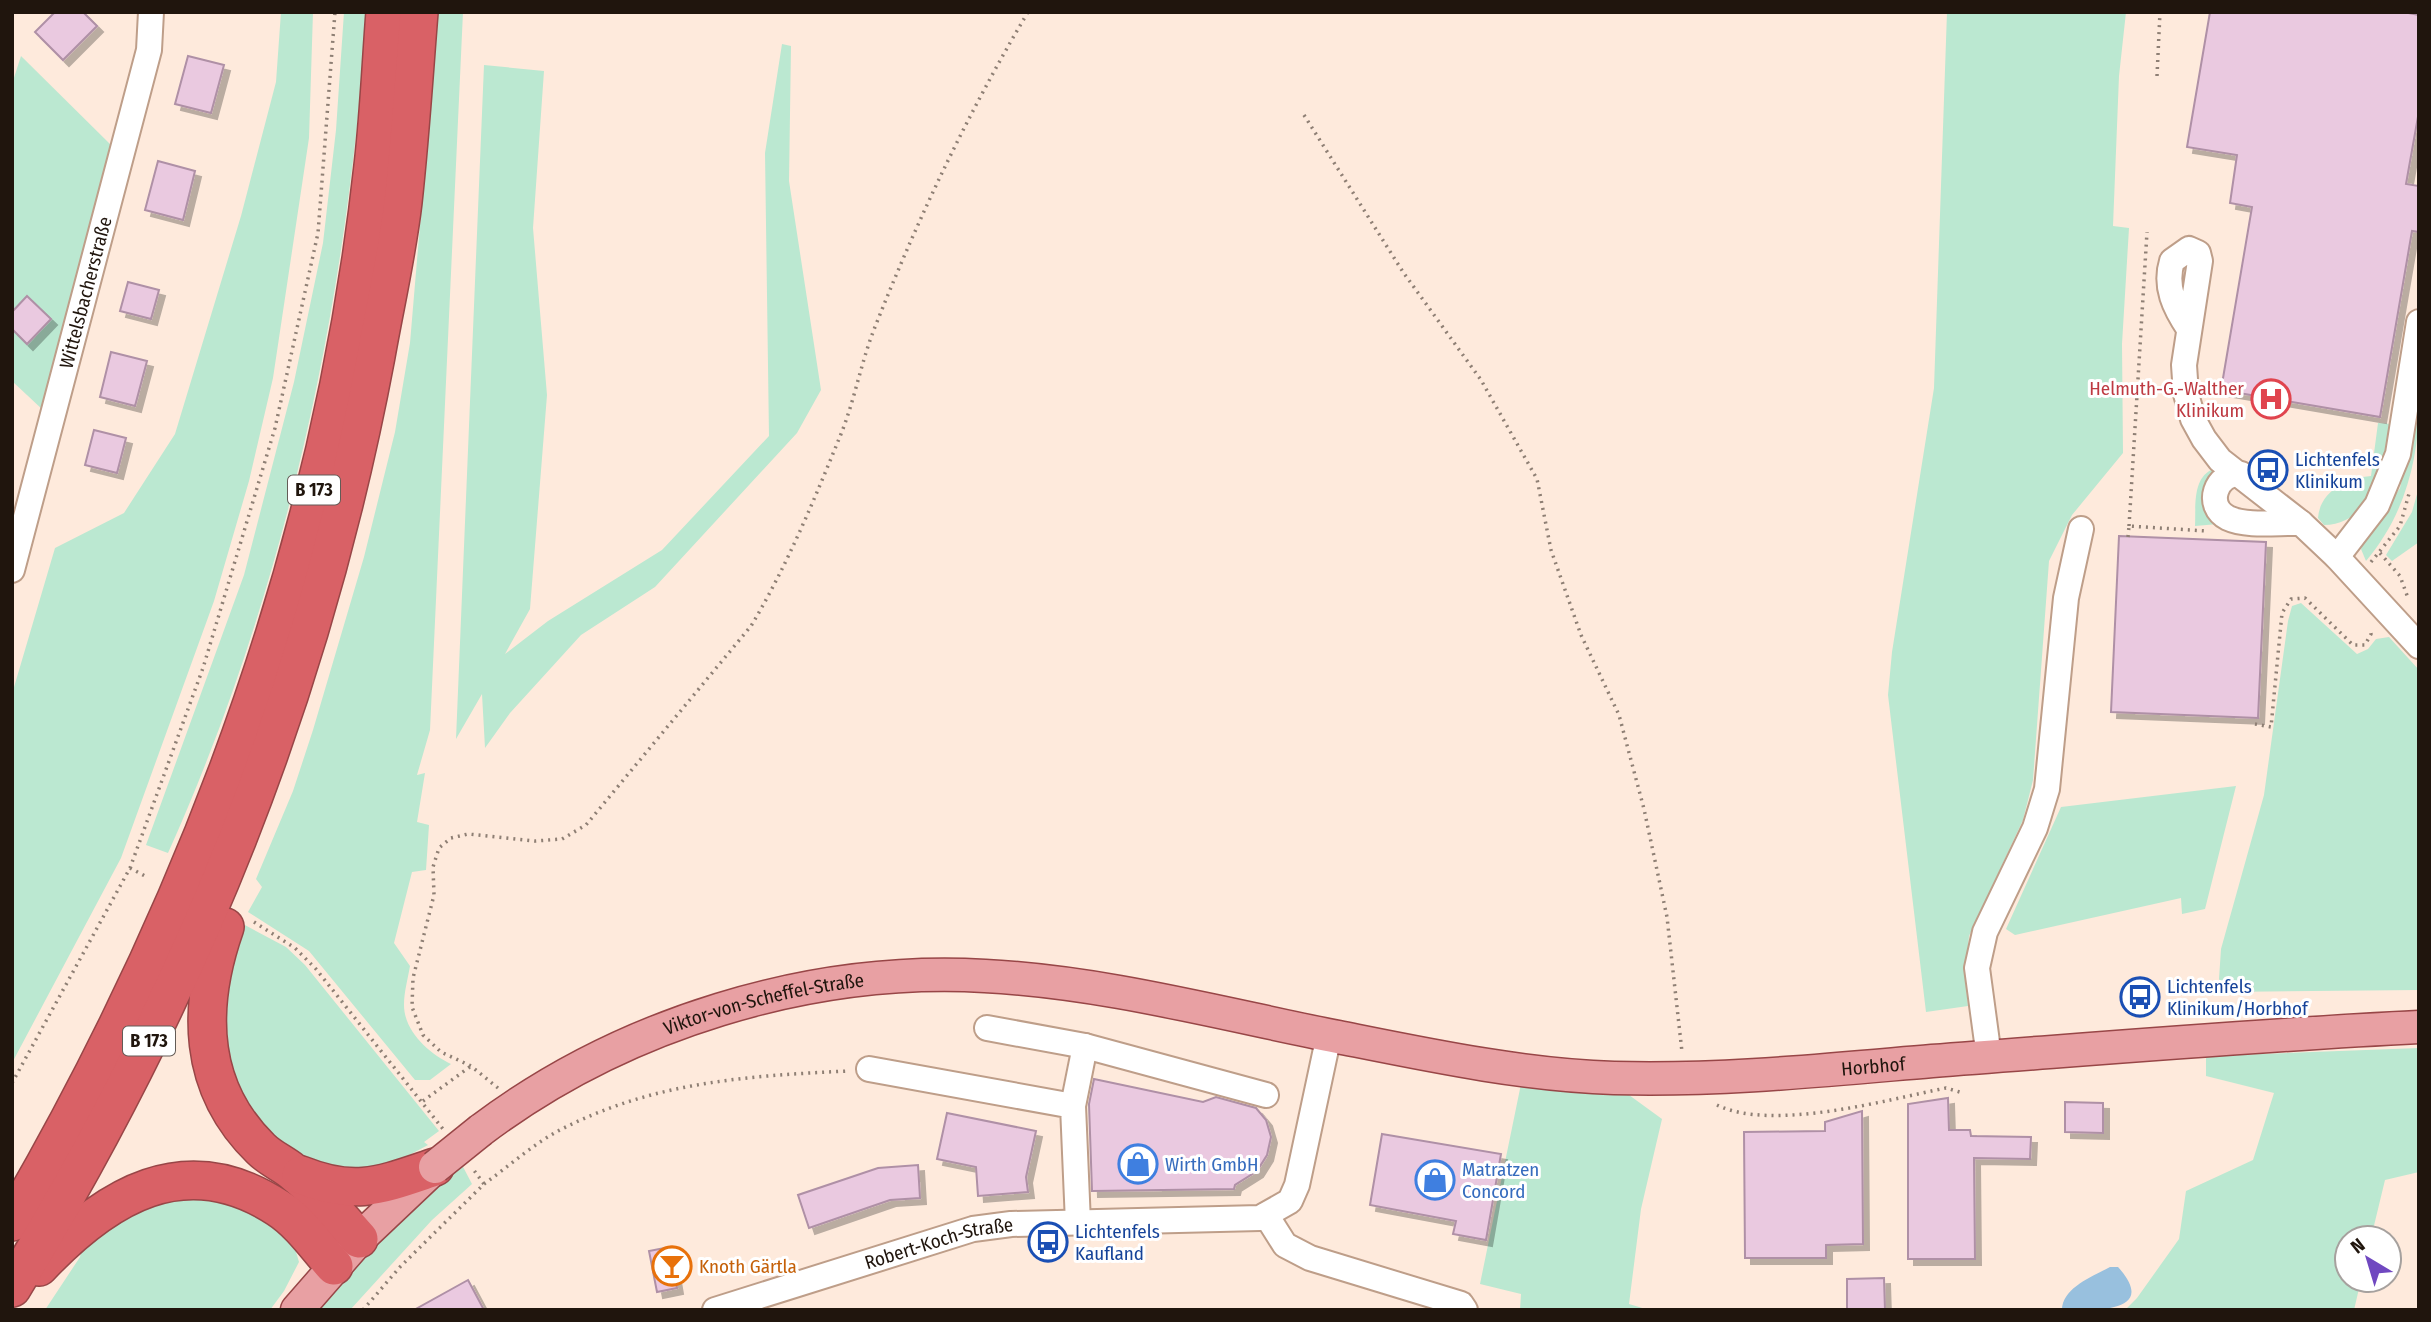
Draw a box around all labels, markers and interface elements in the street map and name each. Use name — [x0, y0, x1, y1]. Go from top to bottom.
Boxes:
street label: Wittelsbacherstraße — [55, 214, 117, 371]
place label: Helmuth-G.-Walther Klinikum — [2089, 377, 2244, 422]
hospital icon: Helmuth-G.-Walther Klinikum — [2250, 378, 2292, 420]
place label: Lichtenfels Klinikum — [2295, 448, 2380, 493]
bus stop icon: Lichtenfels Klinikum — [2247, 449, 2289, 491]
road number: B 173 — [288, 476, 340, 504]
street label: Viktor-von-Scheffel-Straße — [660, 969, 865, 1040]
place label: Lichtenfels Klinikum/Horbhof — [2167, 975, 2309, 1020]
bus stop icon: Lichtenfels Klinikum/Horbhof — [2119, 976, 2161, 1018]
road number: B 173 — [123, 1026, 175, 1056]
street label: Horbhof — [1840, 1052, 1907, 1081]
shop icon: Wirth GmbH — [1117, 1143, 1159, 1185]
place label: Wirth GmbH — [1165, 1153, 1258, 1176]
place label: Matratzen Concord — [1462, 1158, 1539, 1203]
shop icon: Matratzen Concord — [1414, 1159, 1456, 1201]
street label: Robert-Koch-Straße — [862, 1213, 1015, 1274]
place label: Lichtenfels Kaufland — [1075, 1220, 1160, 1265]
bus stop icon: Lichtenfels Kaufland — [1027, 1221, 1069, 1263]
north arrow — [2333, 1224, 2403, 1294]
text: N — [2346, 1233, 2369, 1259]
bar icon: Knoth Gärtla — [651, 1245, 693, 1287]
place label: Knoth Gärtla — [699, 1255, 797, 1278]

